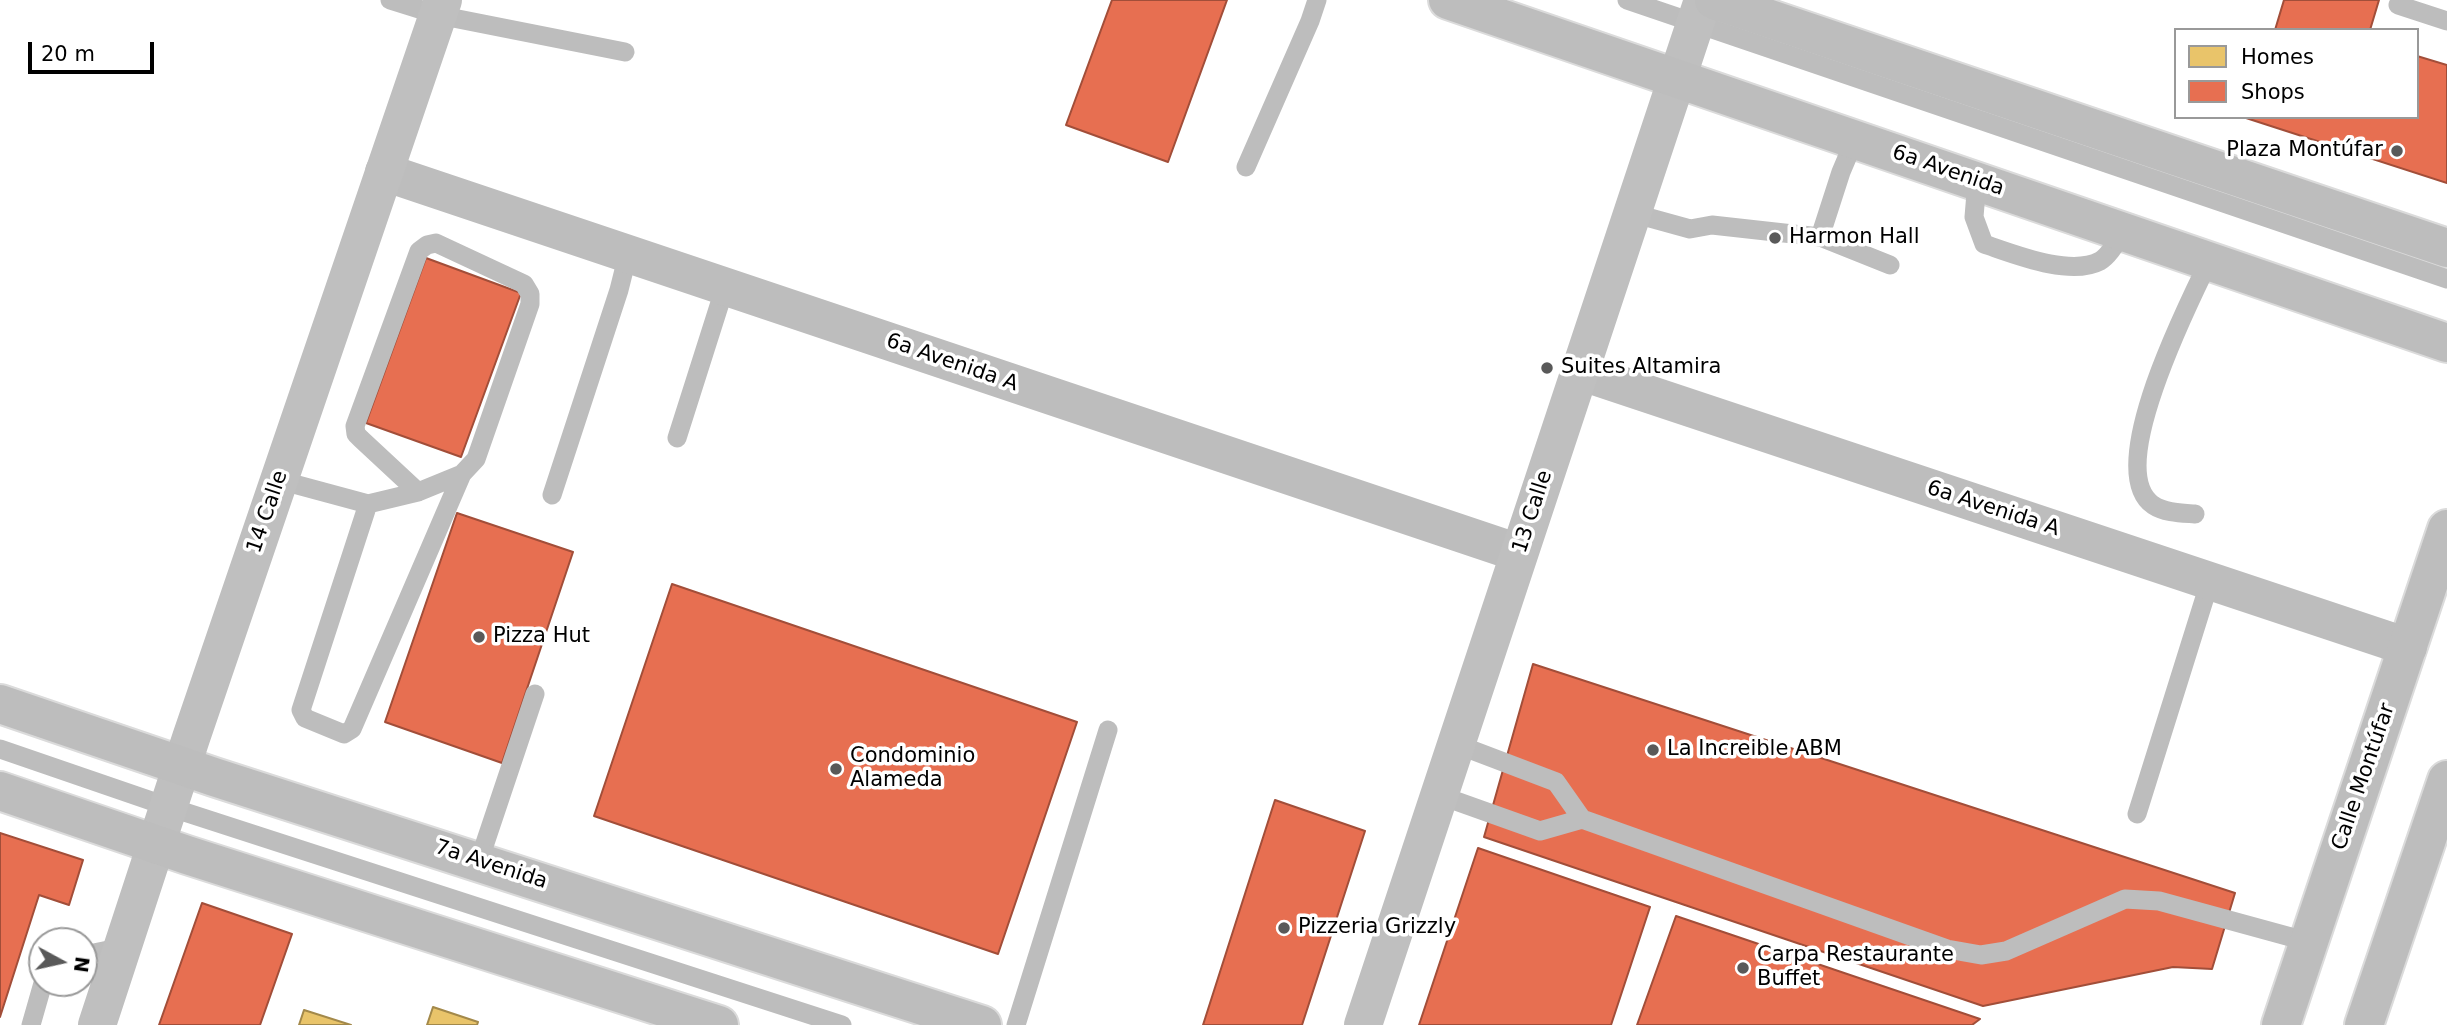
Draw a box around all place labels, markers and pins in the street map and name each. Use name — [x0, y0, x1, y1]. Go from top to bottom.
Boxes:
place label: Plaza Montúfar — [2226, 138, 2383, 164]
marker: Plaza Montúfar — [2389, 143, 2405, 159]
place label: Harmon Hall — [1789, 225, 1920, 251]
marker: Harmon Hall — [1767, 230, 1783, 246]
place label: Suites Altamira — [1561, 355, 1721, 381]
marker: Suites Altamira — [1539, 360, 1555, 376]
place label: Pizza Hut — [493, 624, 590, 650]
marker: Pizza Hut — [471, 629, 487, 645]
place label: La Increible ABM — [1667, 737, 1842, 763]
marker: La Increible ABM — [1645, 742, 1661, 758]
place label: Condominio Alameda — [850, 744, 975, 794]
marker: Condominio Alameda — [828, 761, 844, 777]
place label: Pizzeria Grizzly — [1298, 915, 1456, 941]
marker: Pizzeria Grizzly — [1276, 920, 1292, 936]
place label: Carpa Restaurante Buffet — [1757, 943, 1954, 993]
marker: Carpa Restaurante Buffet — [1735, 960, 1751, 976]

